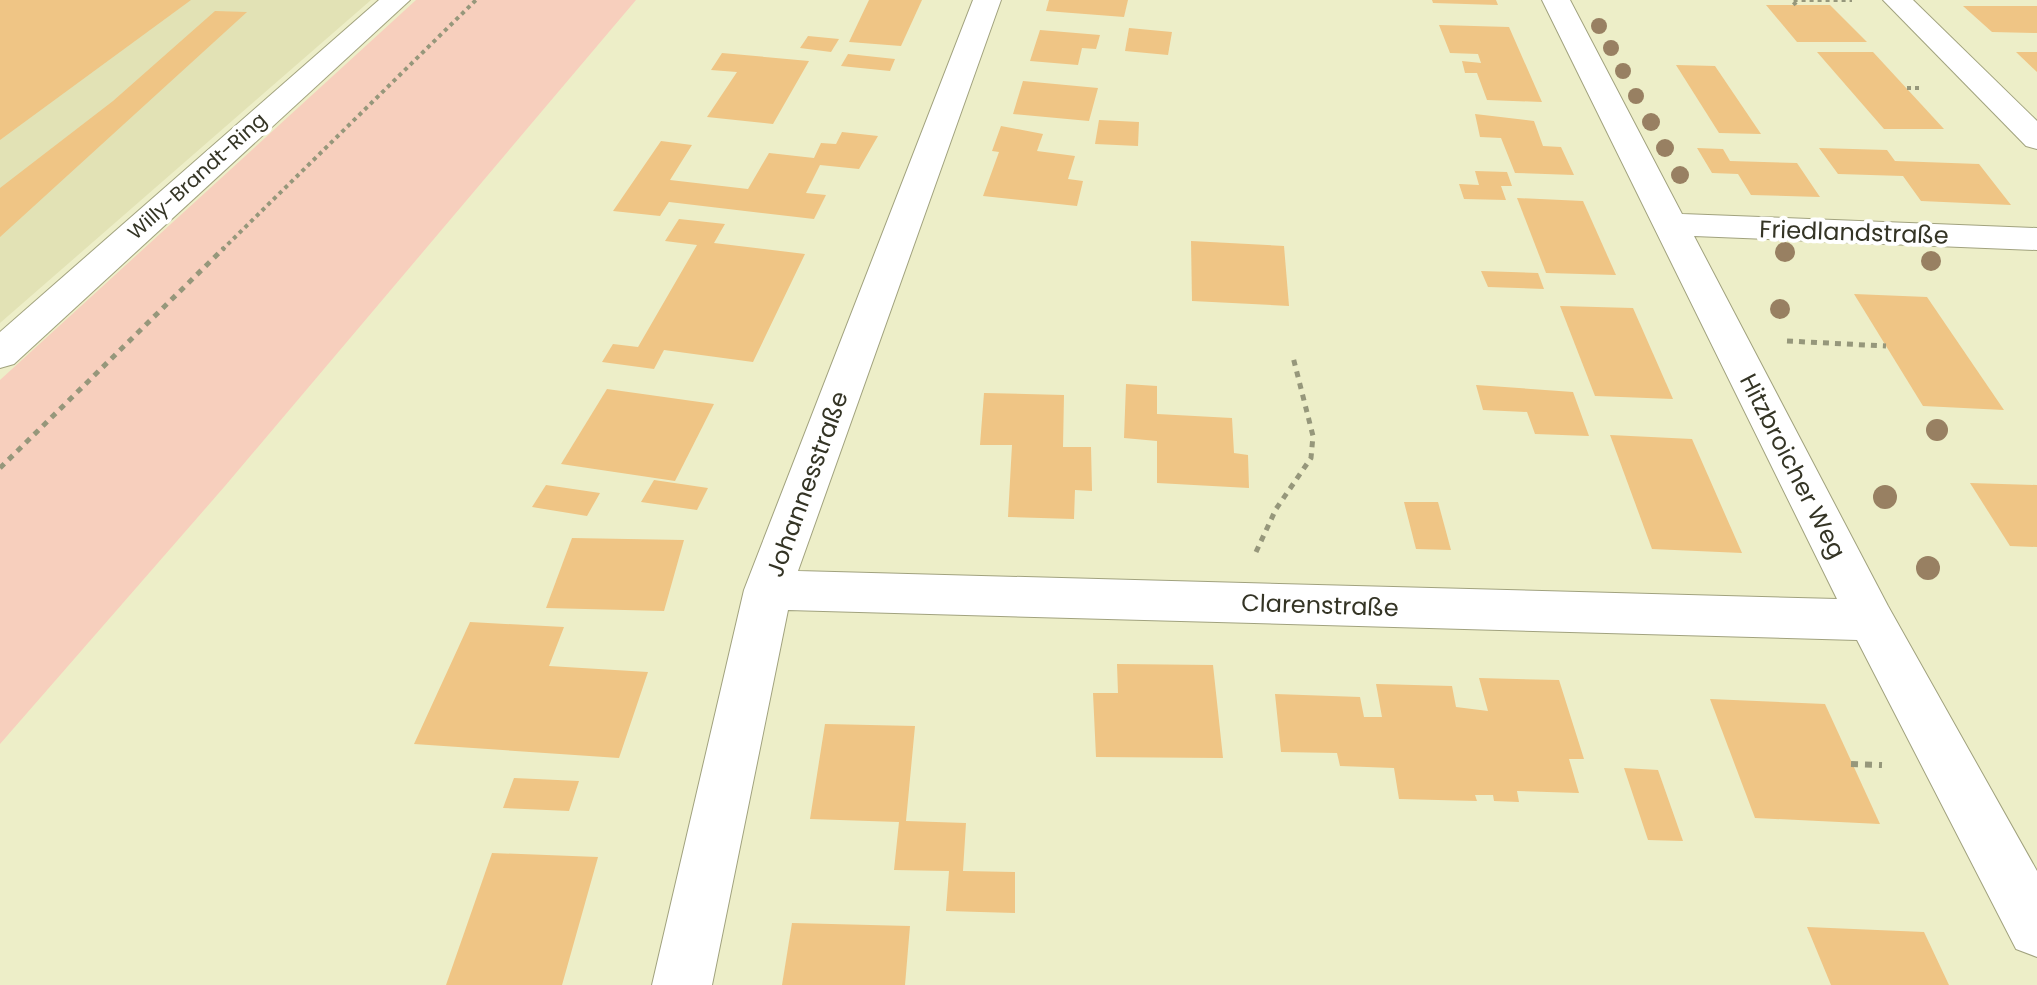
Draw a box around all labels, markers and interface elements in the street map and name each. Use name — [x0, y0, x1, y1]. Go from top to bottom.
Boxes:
street label: Willy-Brandt-Ring — [122, 106, 272, 246]
street label: Friedlandstraße — [1759, 212, 1949, 252]
street label: Hitzbroicher Weg — [1732, 368, 1854, 564]
street label: Johannesstraße — [758, 387, 856, 581]
street label: Clarenstraße — [1241, 586, 1399, 624]

